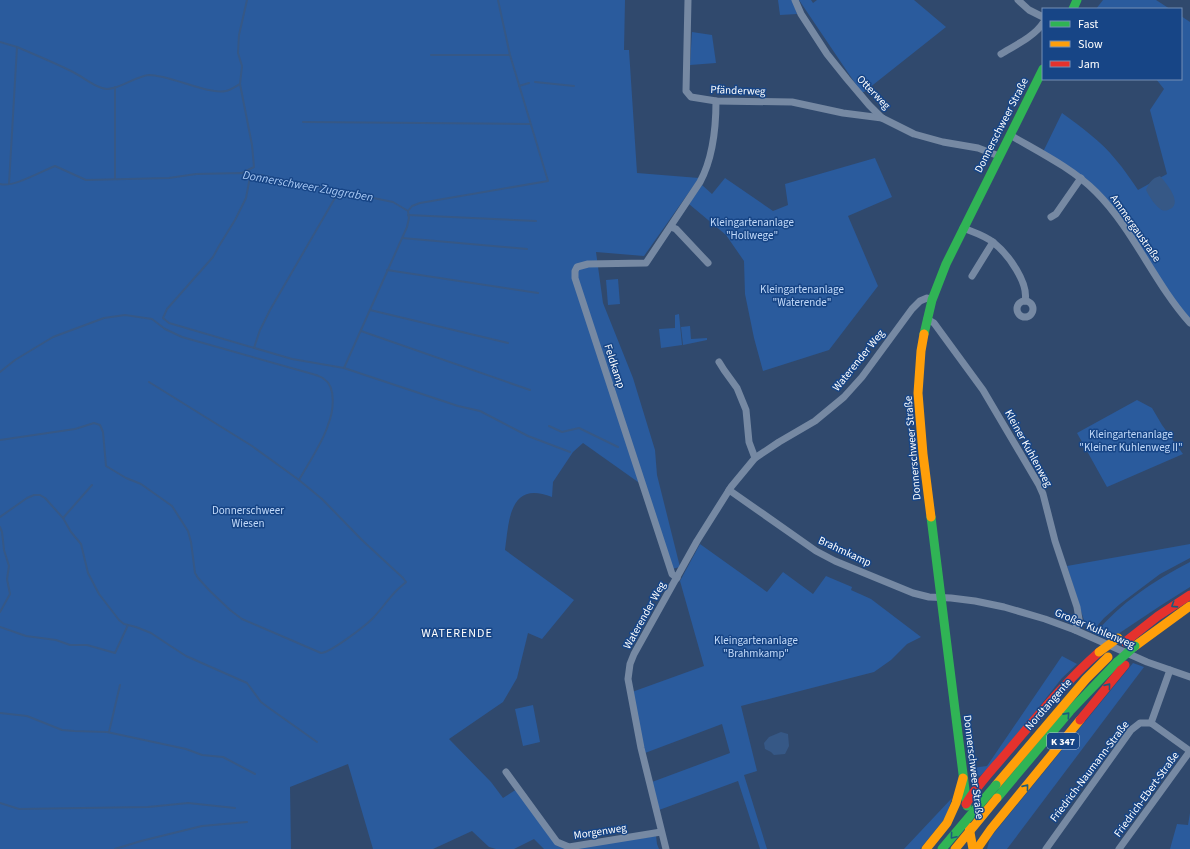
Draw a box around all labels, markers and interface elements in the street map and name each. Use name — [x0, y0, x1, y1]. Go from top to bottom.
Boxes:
legend — [1042, 8, 1182, 80]
text: Fast — [1078, 16, 1098, 33]
text: Slow — [1078, 36, 1103, 53]
text: Jam — [1078, 56, 1100, 73]
street label: Otterweg — [853, 72, 894, 113]
street label: Donnerschweer Straße — [971, 75, 1032, 175]
street label: Pfänderweg — [710, 82, 766, 99]
water label: Donnerschweer Zuggraben — [241, 167, 374, 206]
street label: Ammergaustraße — [1107, 192, 1165, 265]
park label: Kleingartenanlage "Hollwege" — [710, 215, 794, 243]
park label: Kleingartenanlage "Waterende" — [760, 282, 844, 310]
street label: Waterender Weg — [829, 326, 888, 394]
street label: Feldkamp — [600, 342, 629, 390]
street label: Donnerschweer Straße — [900, 395, 925, 501]
street label: Kleiner Kuhlenweg — [1001, 407, 1056, 490]
park label: Kleingartenanlage "Kleiner Kuhlenweg II" — [1079, 427, 1183, 455]
park label: Donnerschweer Wiesen — [212, 503, 284, 531]
street label: Brahmkamp — [816, 533, 874, 570]
street label: Waterender Weg — [620, 578, 669, 652]
one-way arrow — [1171, 600, 1178, 608]
street label: Großer Kuhlenweg — [1053, 605, 1137, 652]
district label: WATERENDE — [421, 625, 493, 642]
park label: Kleingartenanlage "Brahmkamp" — [714, 633, 798, 661]
street label: Nordtangente — [1022, 675, 1075, 733]
one-way arrow — [1103, 683, 1110, 691]
one-way arrow — [1063, 712, 1070, 719]
street label: Donnerschweer Straße — [960, 714, 987, 820]
street label: Friedrich-Naumann-Straße — [1046, 717, 1133, 825]
road number: K 347 — [1047, 733, 1079, 749]
street label: Friedrich-Ebert-Straße — [1110, 748, 1183, 840]
one-way arrow — [1021, 784, 1028, 791]
street label: Morgenweg — [573, 820, 628, 843]
one-way arrow — [950, 831, 957, 839]

